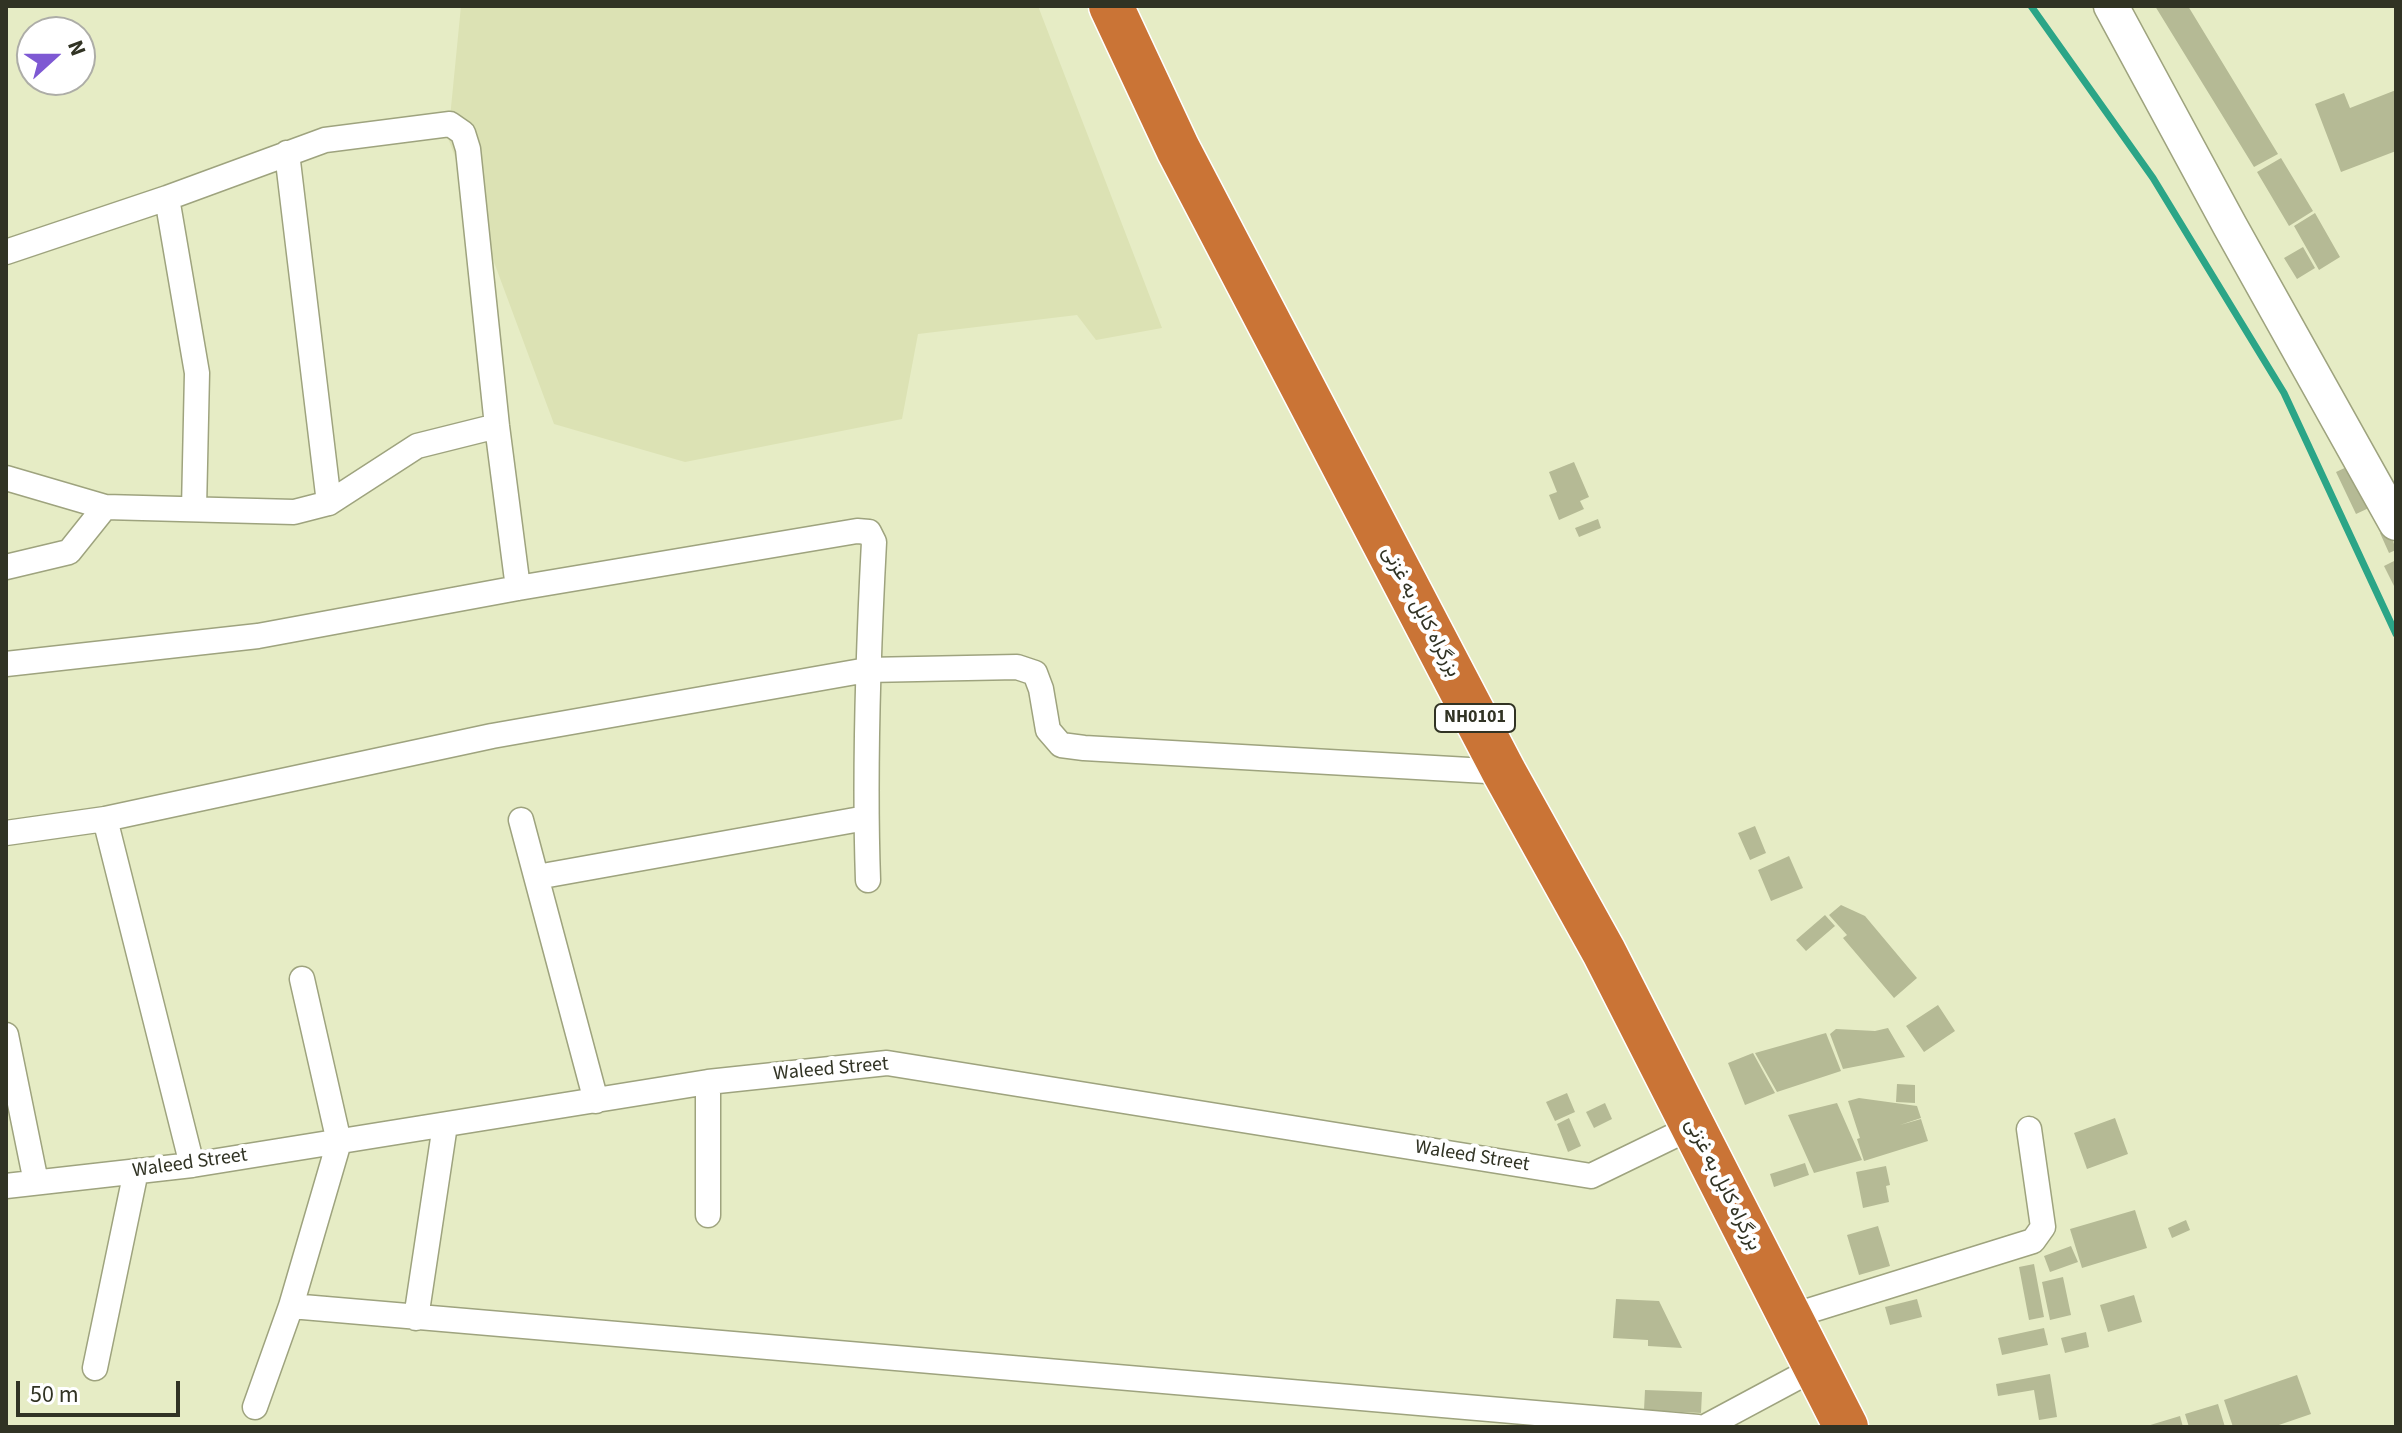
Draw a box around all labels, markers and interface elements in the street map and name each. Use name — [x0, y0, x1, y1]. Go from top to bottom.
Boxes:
north arrow — [16, 16, 96, 96]
text: N — [59, 36, 94, 61]
street label: بزرگراه کابل به غزنی — [1375, 543, 1465, 681]
road number: NH0101 — [1435, 704, 1515, 732]
street label: Waleed Street — [772, 1053, 890, 1087]
street label: بزرگراه کابل به غزنی — [1678, 1115, 1766, 1255]
street label: Waleed Street — [1413, 1136, 1531, 1178]
street label: Waleed Street — [131, 1144, 249, 1184]
scale bar — [20, 1365, 184, 1415]
text: 50 m — [30, 1377, 79, 1412]

